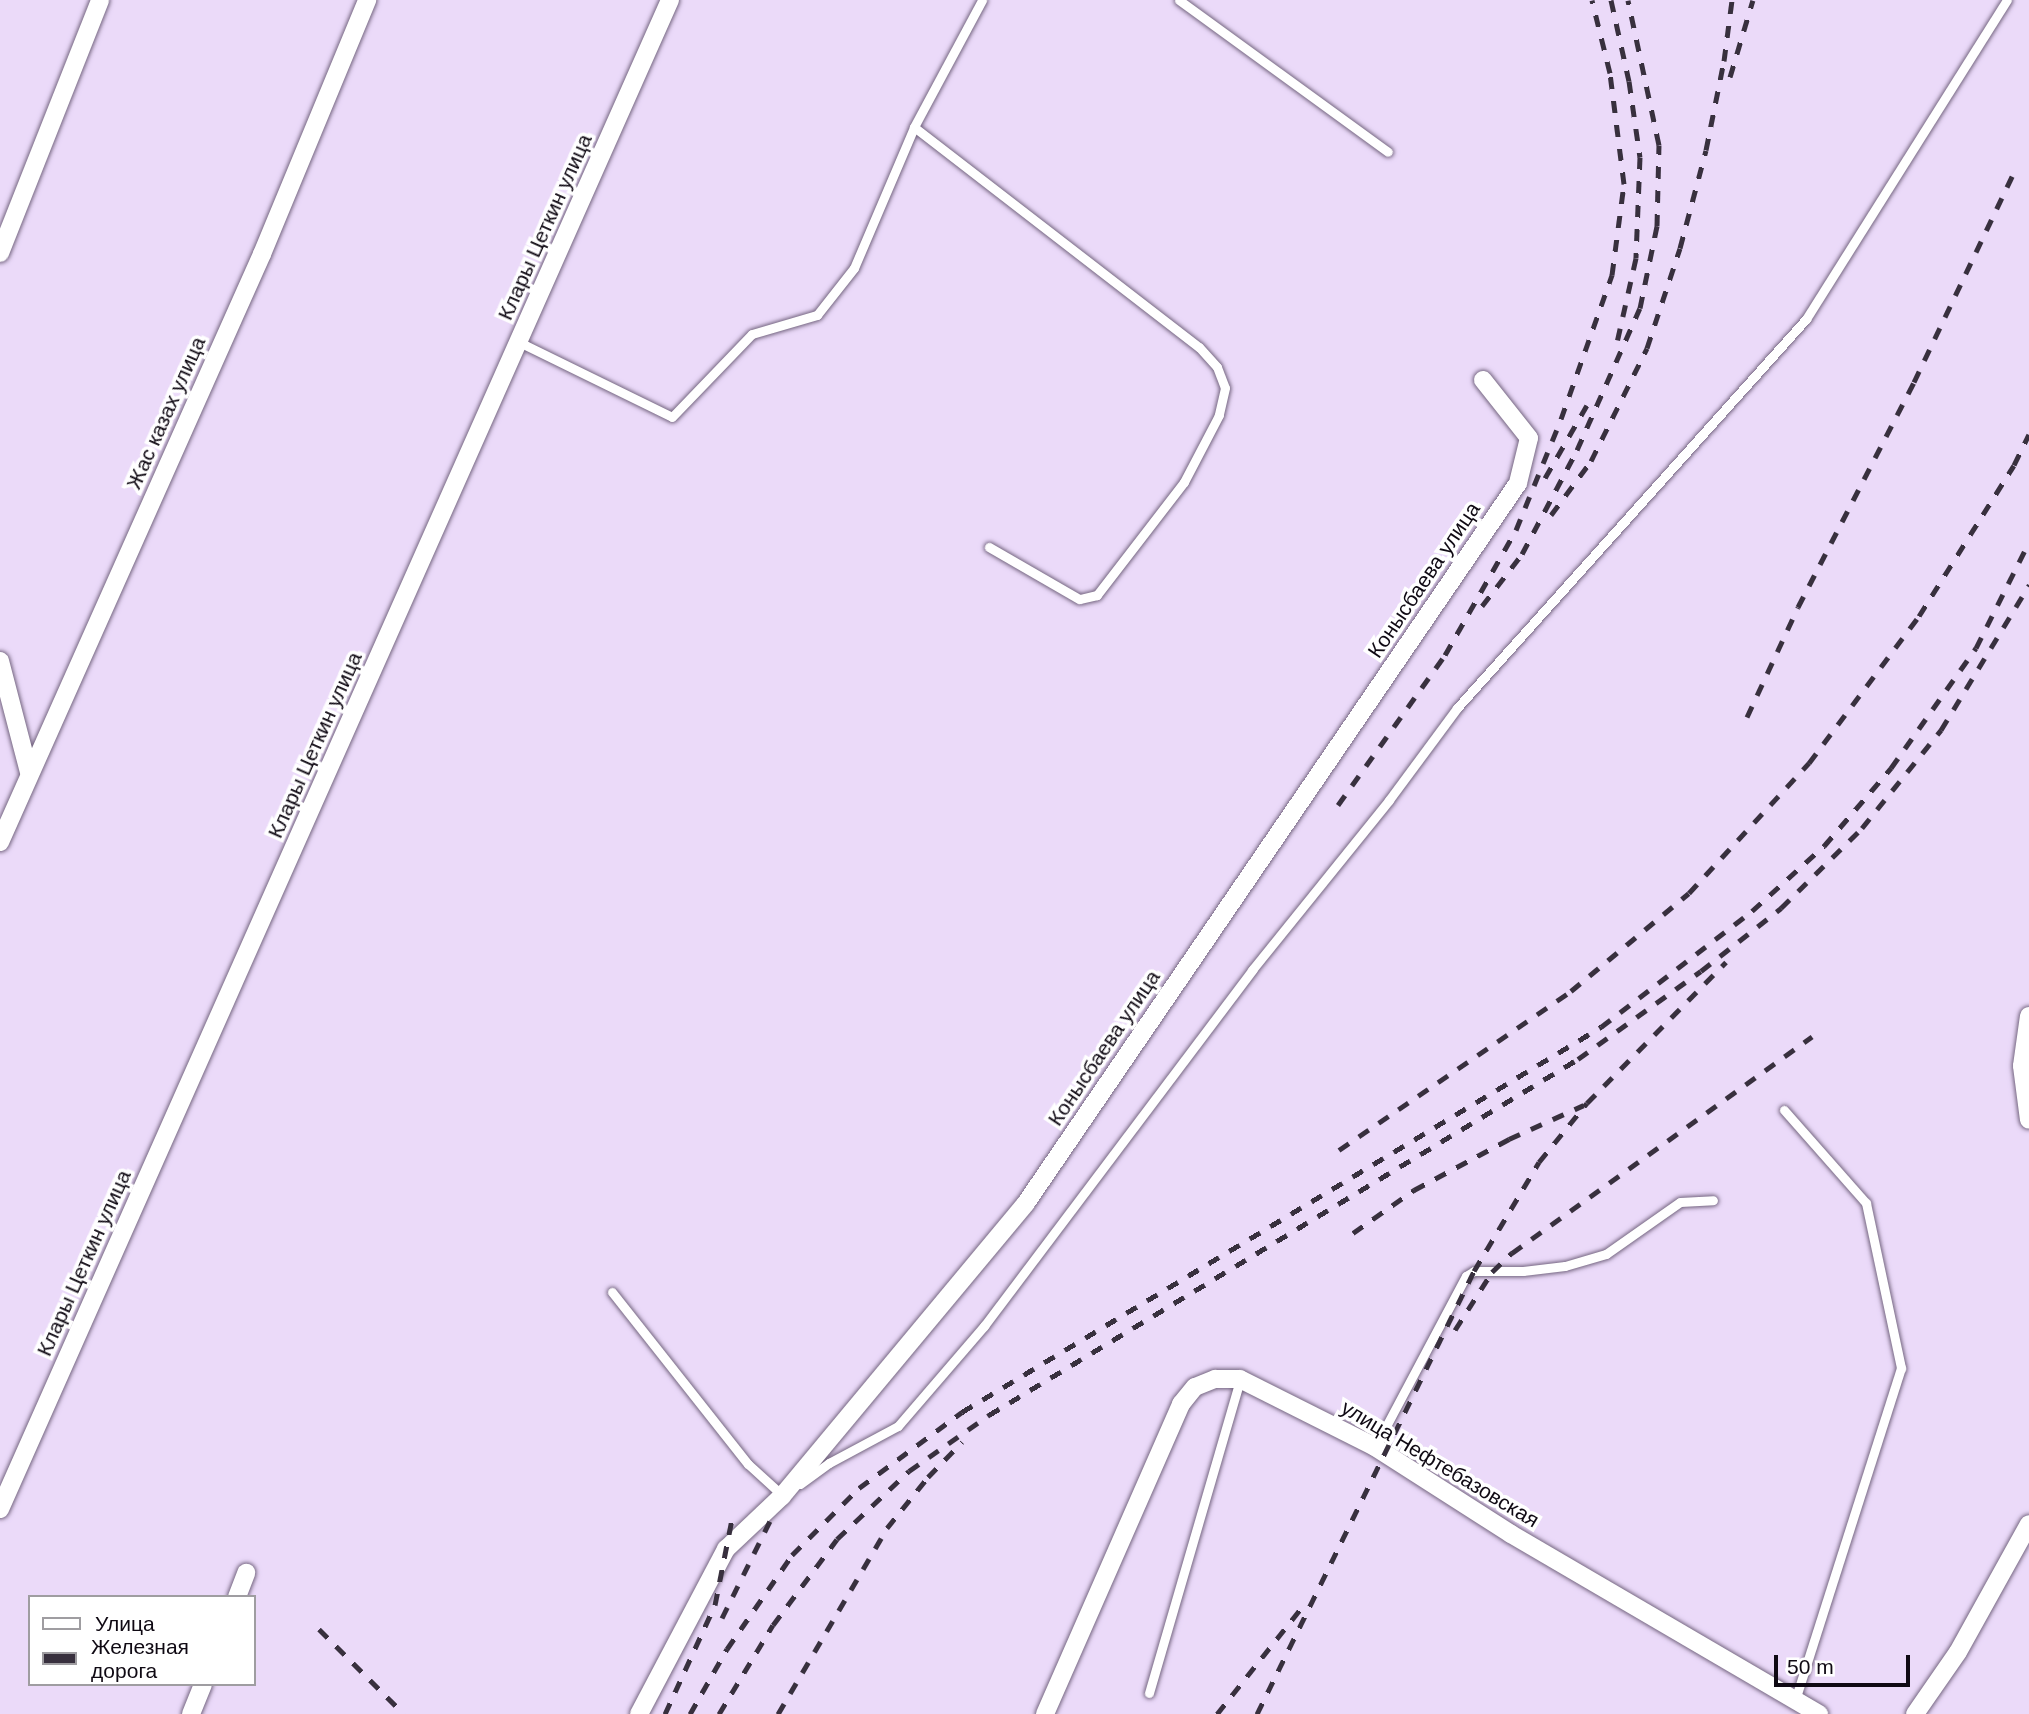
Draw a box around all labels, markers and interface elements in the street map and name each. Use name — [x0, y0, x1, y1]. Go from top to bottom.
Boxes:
street label: Клары Цеткин улица — [493, 130, 597, 324]
street label: Жас казах улица — [121, 333, 211, 493]
street label: Конысбаева улица — [1363, 497, 1485, 663]
street label: Клары Цеткин улица — [263, 648, 367, 842]
street label: Конысбаева улица — [1043, 965, 1165, 1131]
street label: Клары Цеткин улица — [32, 1166, 136, 1360]
street label: улица Нефтебазовская — [1337, 1395, 1543, 1533]
legend — [28, 1595, 256, 1686]
text: Улица — [95, 1612, 155, 1635]
text: Железная дорога — [91, 1635, 189, 1682]
scale bar — [1777, 1640, 1913, 1684]
text: 50 m — [1787, 1655, 1834, 1678]

